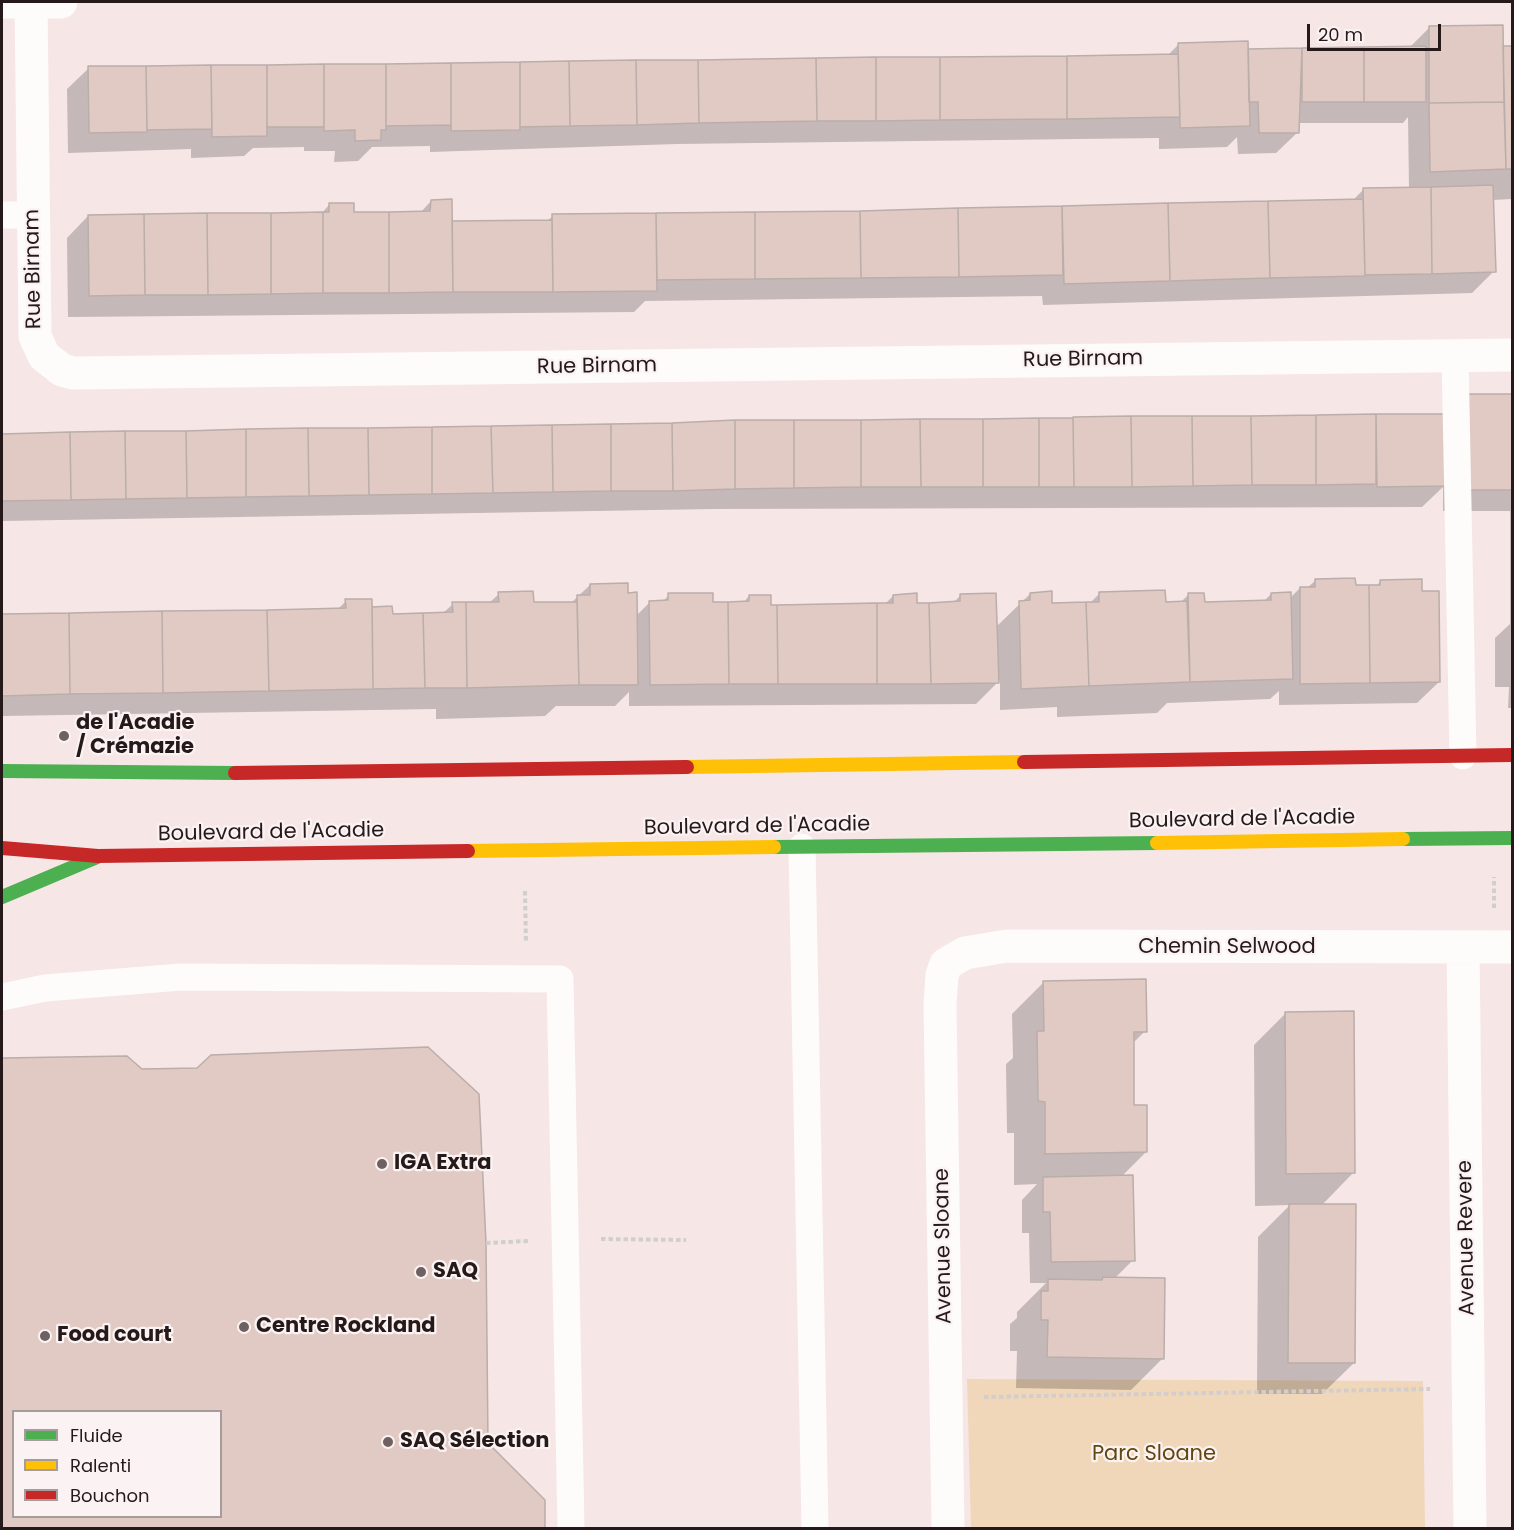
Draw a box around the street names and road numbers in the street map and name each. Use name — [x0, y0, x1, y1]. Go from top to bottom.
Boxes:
street label: Rue Birnam — [20, 209, 48, 329]
street label: Rue Birnam — [1023, 346, 1143, 374]
street label: Rue Birnam — [537, 353, 657, 381]
street label: Boulevard de l'Acadie — [1129, 805, 1355, 835]
street label: Boulevard de l'Acadie — [644, 812, 870, 842]
street label: Boulevard de l'Acadie — [158, 818, 384, 848]
street label: Chemin Selwood — [1138, 935, 1316, 961]
street label: Avenue Revere — [1453, 1160, 1481, 1316]
street label: Avenue Sloane — [930, 1168, 958, 1324]

